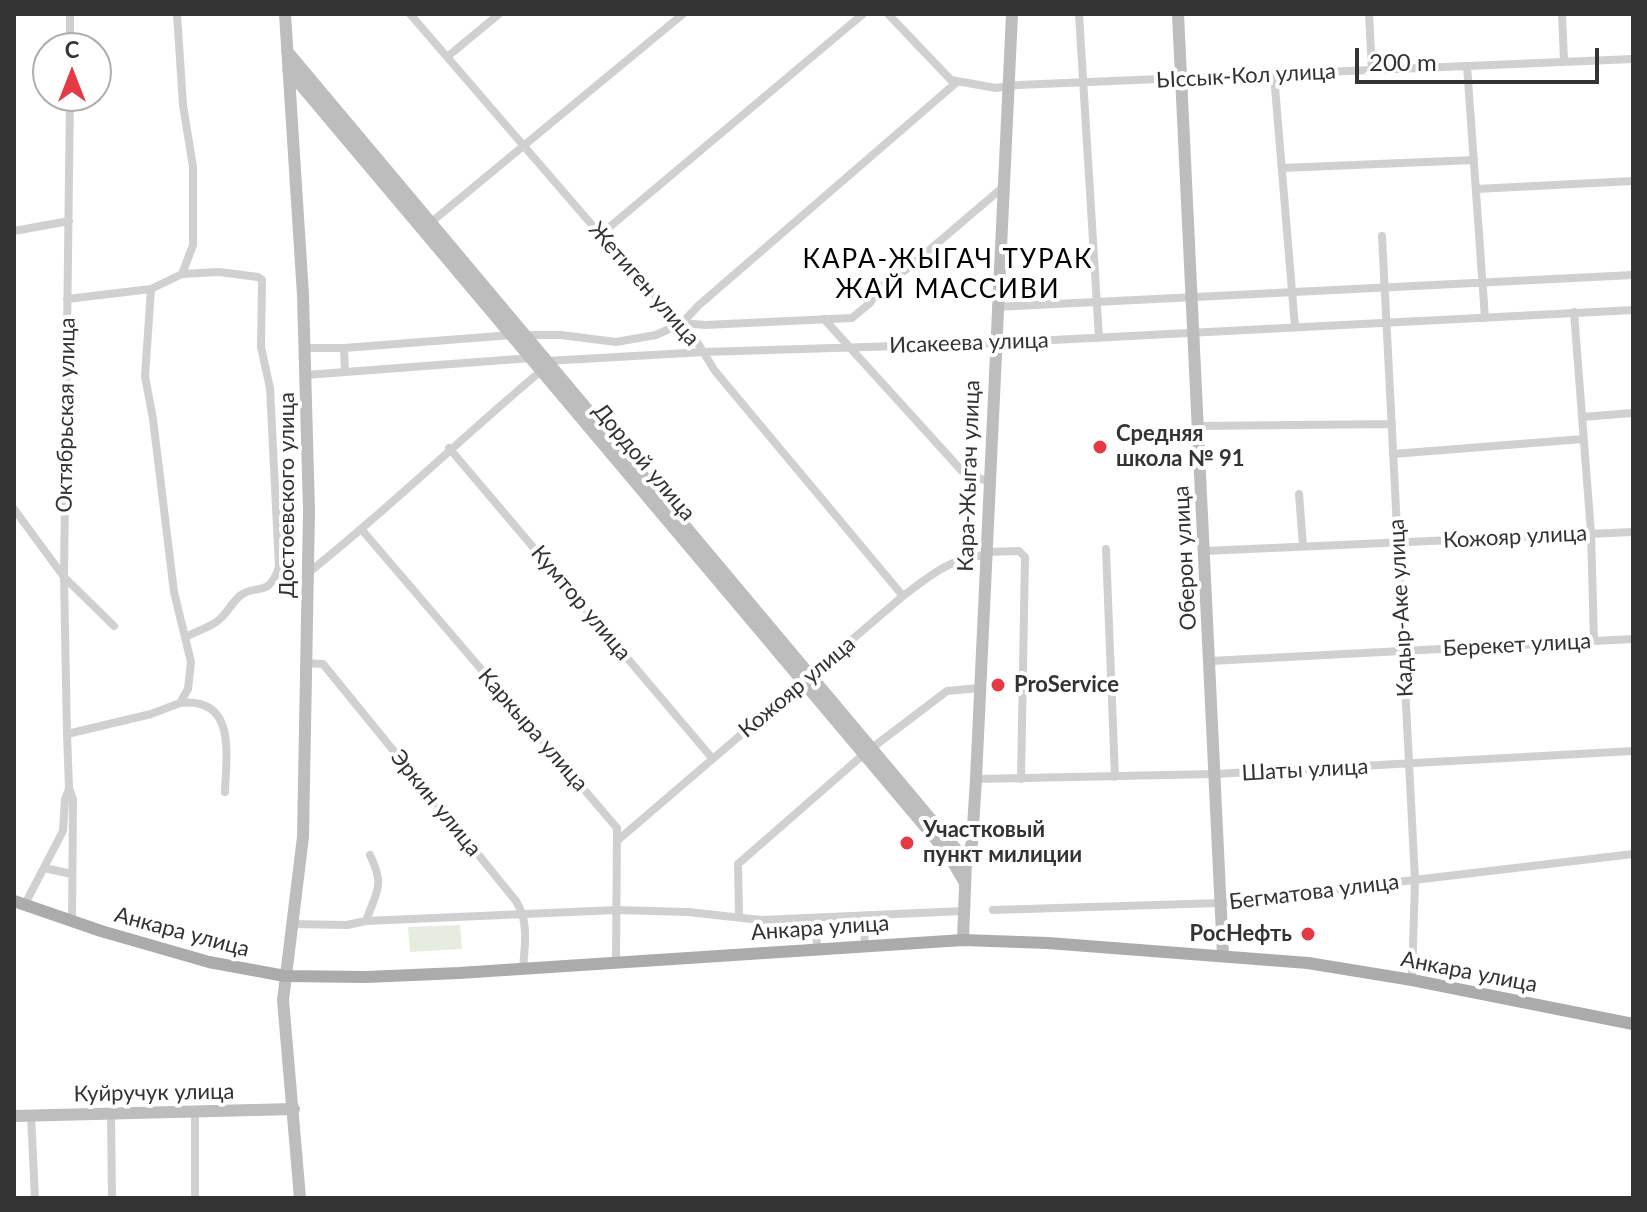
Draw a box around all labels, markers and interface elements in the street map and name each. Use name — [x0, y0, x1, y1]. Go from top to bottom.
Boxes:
north arrow — [32, 32, 112, 112]
scale bar — [1359, 32, 1603, 82]
text: С — [65, 36, 79, 63]
text: 200 m — [1369, 47, 1437, 76]
street label: Ыссык-Кол улица — [1155, 58, 1337, 94]
street label: Жетиген улица — [583, 217, 705, 351]
district label: КАРА-ЖЫГАЧ ТУРАК ЖАЙ МАССИВИ — [803, 244, 1093, 306]
street label: Октябрьская улица — [51, 317, 81, 513]
street label: Исакеева улица — [889, 327, 1049, 359]
street label: Кара-Жыгач улица — [952, 380, 986, 572]
street label: Достоевского улица — [274, 392, 300, 598]
street label: Дордой улица — [587, 398, 701, 526]
place label: Средняя школа № 91 — [1116, 421, 1245, 472]
marker: Средняя школа № 91 — [1091, 438, 1109, 456]
street label: Оберон улица — [1168, 485, 1202, 631]
street label: Кадыр-Аке улица — [1383, 518, 1419, 698]
street label: Кожояр улица — [1442, 520, 1588, 554]
street label: Кумтор улица — [525, 540, 637, 666]
street label: Берекет улица — [1442, 628, 1592, 662]
street label: Кожояр улица — [733, 631, 861, 743]
street label: Каркыра улица — [472, 663, 594, 797]
place label: ProService — [1014, 672, 1119, 698]
marker: ProService — [989, 676, 1007, 694]
street label: Эркин улица — [385, 745, 487, 861]
street label: Шаты улица — [1241, 754, 1369, 786]
place label: Участковый пункт милиции — [923, 817, 1082, 868]
marker: Участковый пункт милиции — [898, 834, 916, 852]
street label: Бегматова улица — [1227, 868, 1401, 916]
street label: Анкара улица — [112, 901, 252, 963]
street label: Анкара улица — [750, 910, 890, 946]
place label: РосНефть — [1190, 921, 1292, 947]
marker: РосНефть — [1299, 925, 1317, 943]
street label: Анкара улица — [1399, 946, 1539, 998]
street label: Куйручук улица — [73, 1078, 235, 1108]

